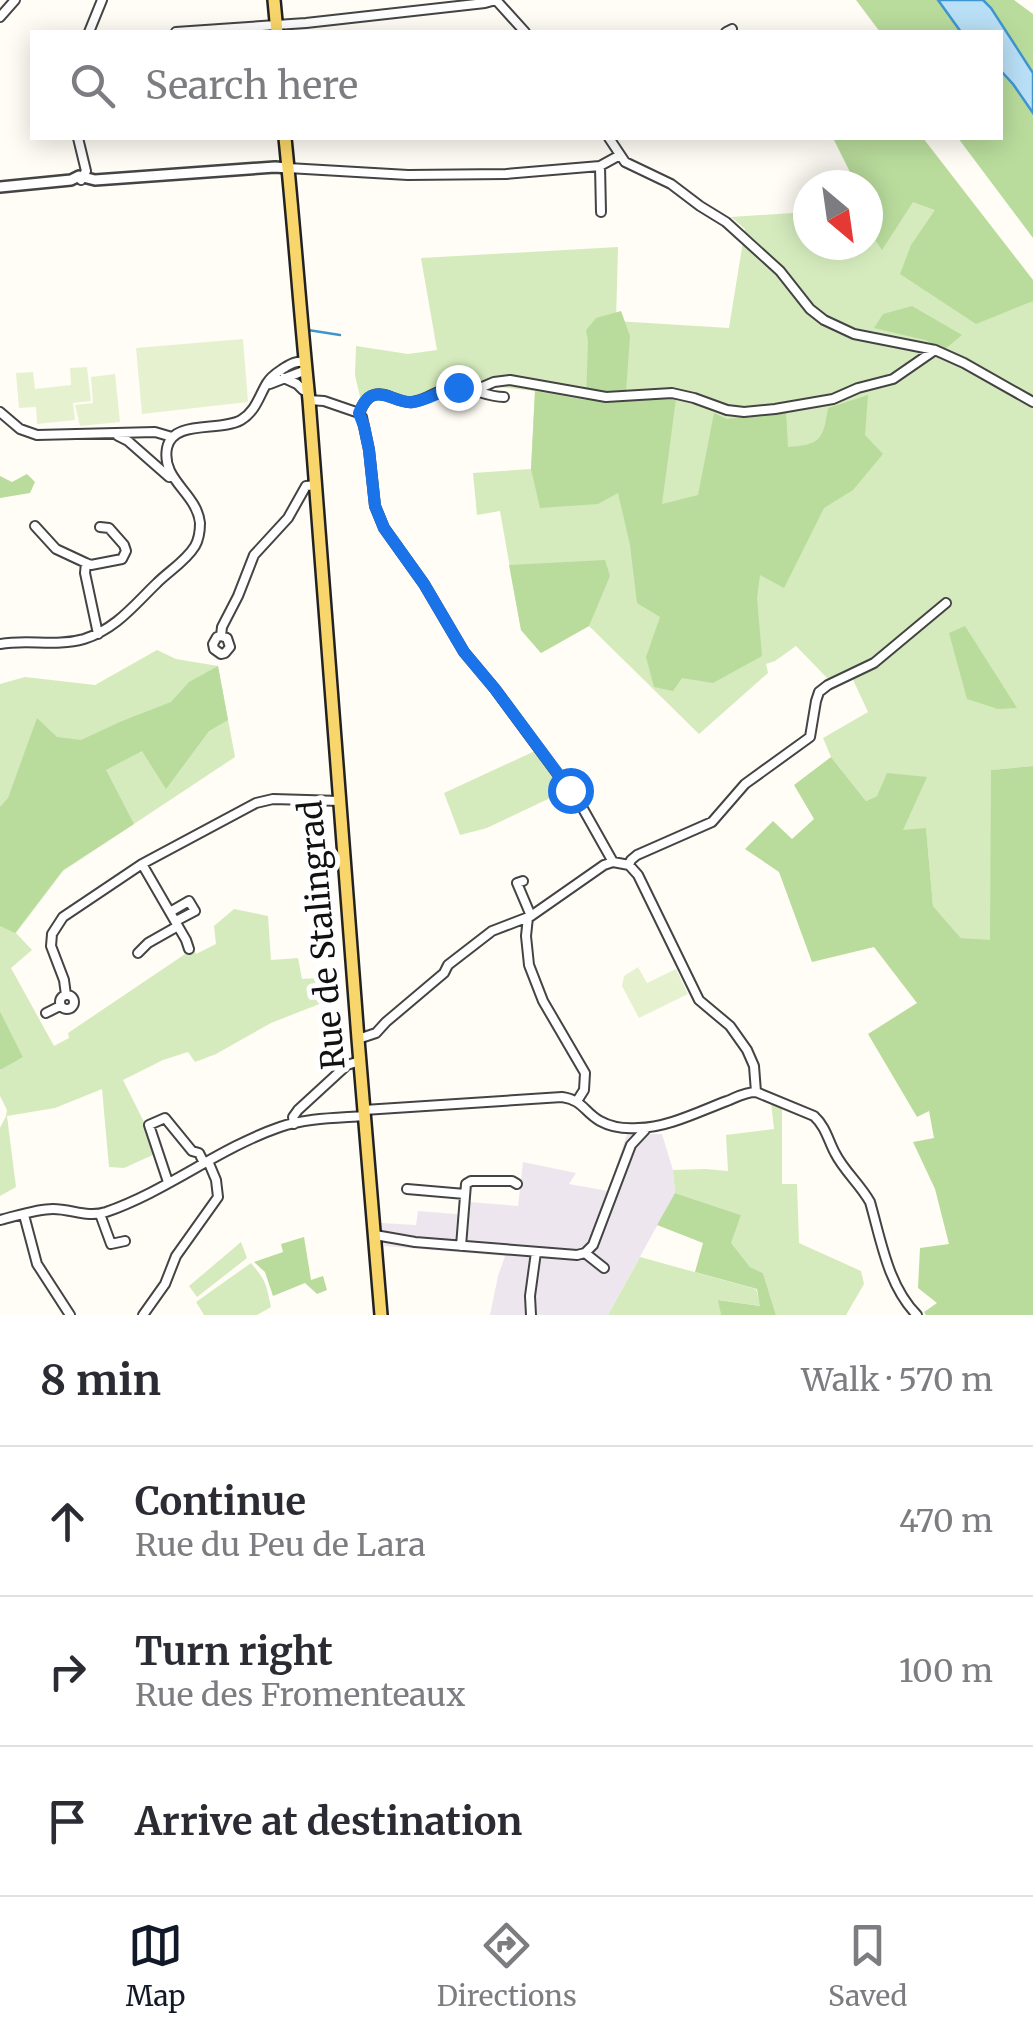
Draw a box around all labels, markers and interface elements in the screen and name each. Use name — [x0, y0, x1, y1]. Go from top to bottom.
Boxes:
search box — [30, 30, 1003, 140]
icon: search — [65, 58, 120, 113]
text: Search here — [145, 62, 358, 109]
north arrow — [793, 170, 883, 260]
route end — [436, 365, 482, 411]
route start — [548, 768, 594, 814]
street label: Rue de Stalingrad — [290, 799, 354, 1071]
text: 8 min — [40, 1354, 161, 1406]
text: Walk · 570 m — [801, 1360, 993, 1400]
text: Continue — [135, 1478, 306, 1525]
icon: ahead — [40, 1494, 95, 1549]
text: 470 m — [899, 1501, 993, 1541]
text: Rue du Peu de Lara — [135, 1525, 426, 1565]
text: Turn right — [135, 1628, 333, 1675]
icon: right — [40, 1644, 95, 1699]
text: 100 m — [899, 1651, 993, 1691]
text: Rue des Fromenteaux — [135, 1675, 465, 1715]
icon: arrive — [40, 1794, 95, 1849]
text: Arrive at destination — [135, 1798, 522, 1845]
tab: Map — [126, 1918, 185, 2014]
tab: Directions — [437, 1918, 577, 2014]
tab: Saved — [828, 1918, 907, 2014]

